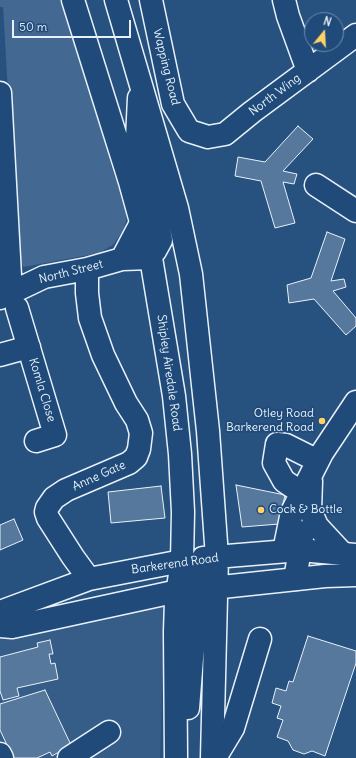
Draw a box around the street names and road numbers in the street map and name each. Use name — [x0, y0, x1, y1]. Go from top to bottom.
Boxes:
street label: Wapping Road — [150, 27, 182, 107]
street label: North Wing — [246, 71, 304, 119]
street label: North Street — [37, 257, 105, 287]
street label: Shipley Airedale Road — [154, 314, 184, 432]
street label: Komla Close — [25, 356, 59, 424]
street label: Anne Gate — [70, 458, 128, 494]
street label: Barkerend Road — [130, 551, 220, 577]

